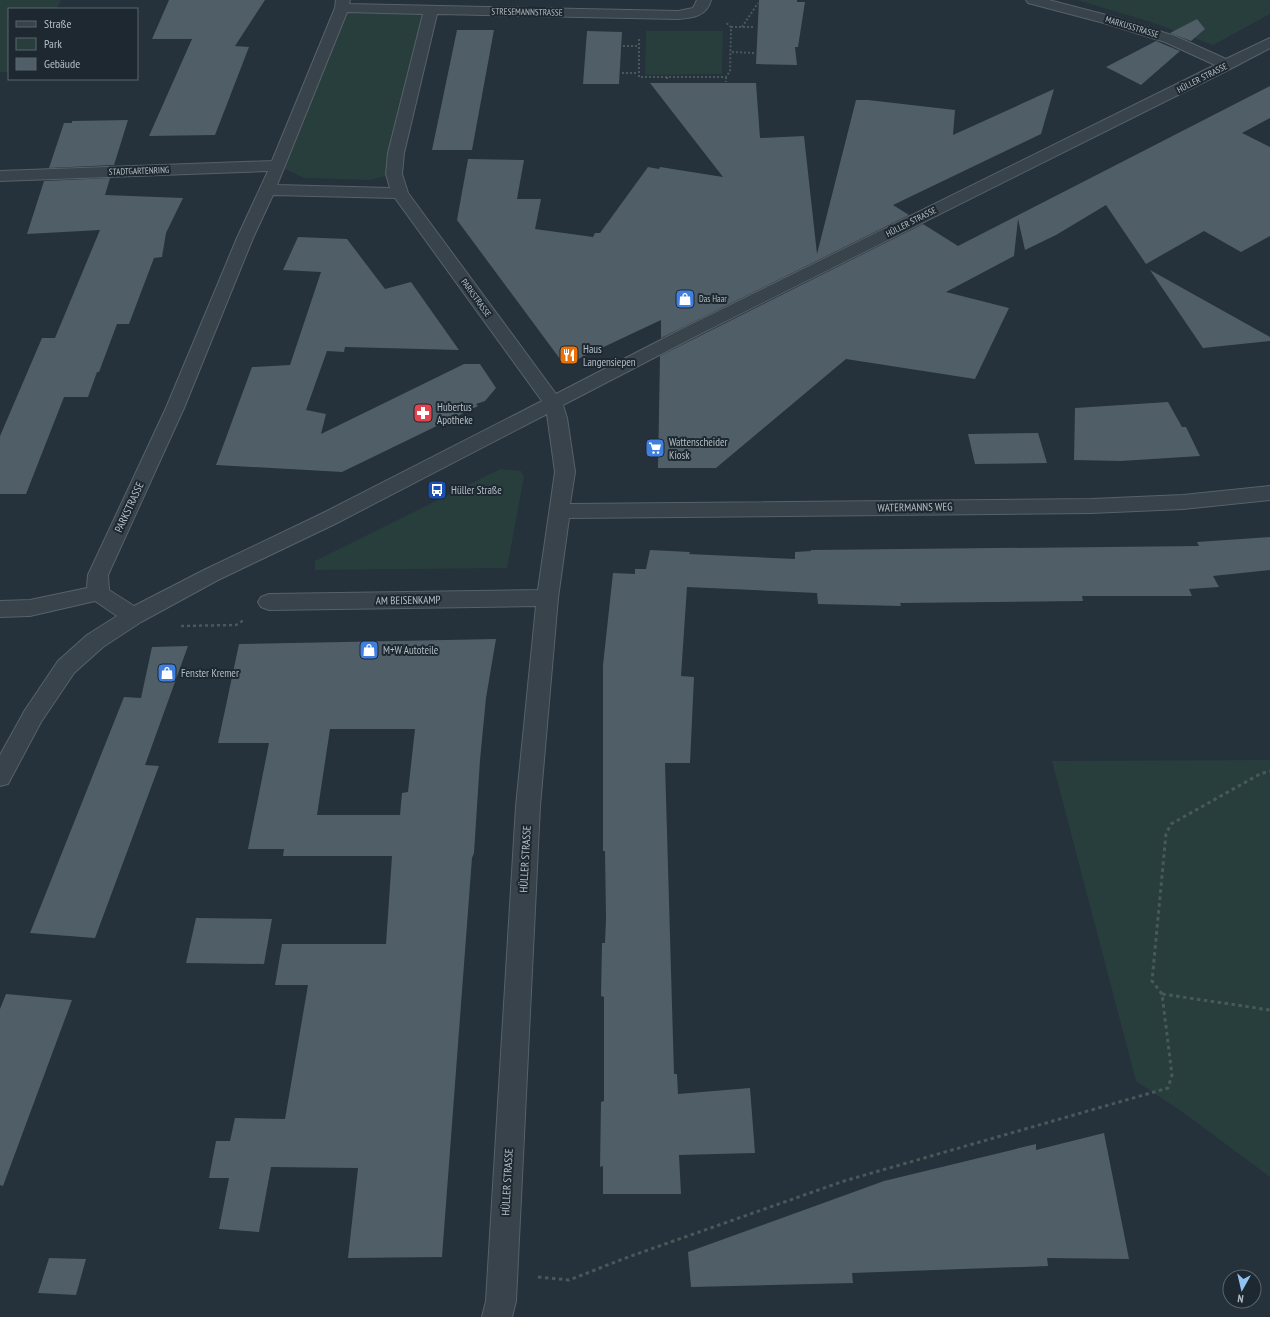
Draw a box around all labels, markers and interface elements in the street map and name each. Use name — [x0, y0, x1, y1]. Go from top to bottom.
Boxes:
street label: STRESEMANNSTRASSE — [491, 5, 563, 18]
legend — [8, 8, 138, 80]
street label: MARKUSSTRASSE — [1104, 13, 1160, 40]
text: Straße — [44, 16, 71, 31]
text: Park — [44, 36, 62, 51]
text: Gebäude — [44, 56, 80, 71]
street label: HÜLLER STRASSE — [1175, 60, 1229, 95]
street label: STADTGARTENRING — [108, 164, 170, 177]
street label: HÜLLER STRASSE — [884, 204, 938, 239]
street label: PARKSTRASSE — [459, 277, 494, 319]
shop icon: Das Haar — [674, 288, 696, 310]
place label: Das Haar — [699, 293, 727, 304]
place label: Haus Langensiepen — [583, 342, 636, 369]
restaurant icon: Haus Langensiepen — [558, 344, 580, 366]
place label: Hubertus Apotheke — [437, 400, 473, 427]
pharmacy icon: Hubertus Apotheke — [412, 402, 434, 424]
place label: Wattenscheider Kiosk — [669, 435, 727, 462]
supermarket icon: Wattenscheider Kiosk — [644, 437, 666, 459]
street label: PARKSTRASSE — [111, 479, 147, 535]
bus stop icon: Hüller Straße — [426, 479, 448, 501]
place label: Hüller Straße — [451, 483, 502, 497]
street label: WATERMANNS WEG — [877, 499, 953, 515]
street label: AM BEISENKAMP — [376, 592, 440, 608]
shop icon: M+W Autoteile — [358, 639, 380, 661]
place label: M+W Autoteile — [383, 643, 439, 657]
shop icon: Fenster Kremer — [156, 662, 178, 684]
place label: Fenster Kremer — [181, 666, 239, 680]
street label: HÜLLER STRASSE — [516, 825, 534, 893]
street label: HÜLLER STRASSE — [498, 1148, 516, 1216]
north arrow — [1222, 1269, 1262, 1309]
text: N — [1237, 1292, 1245, 1306]

